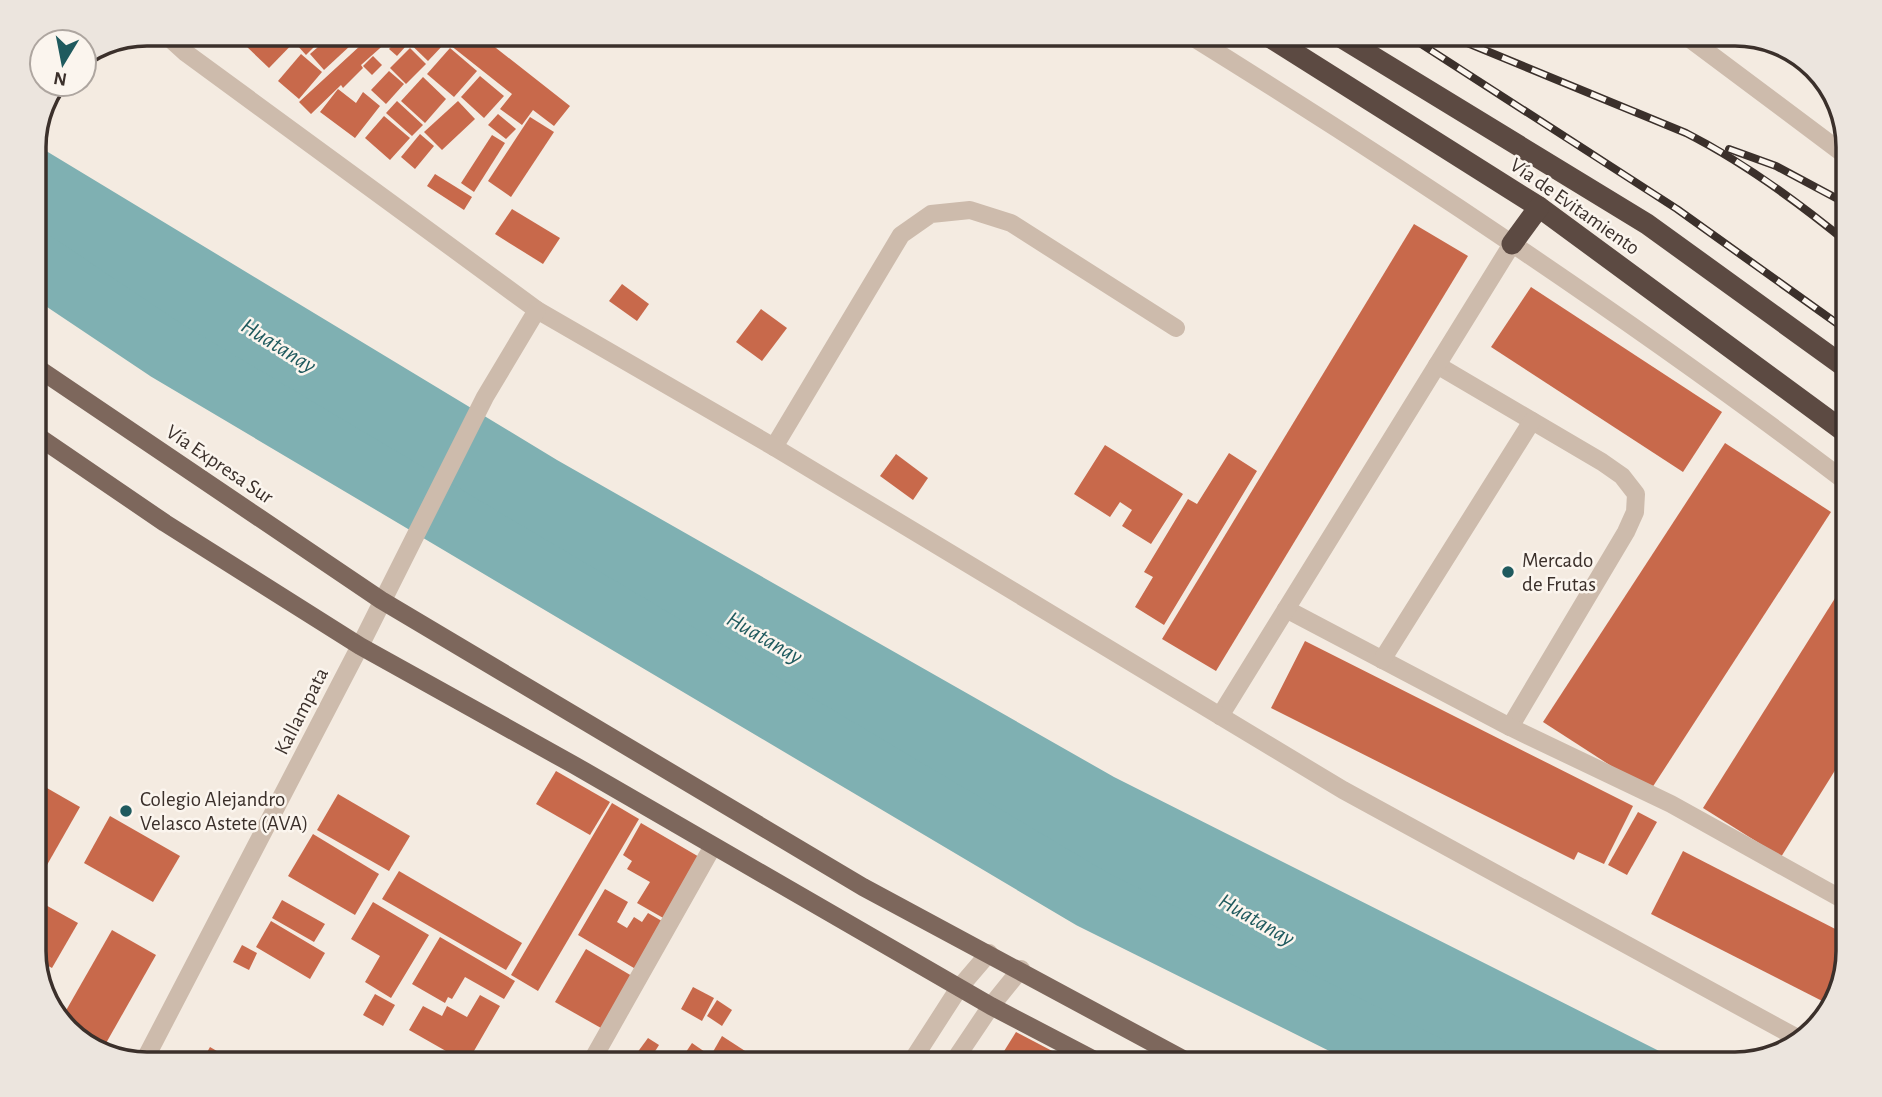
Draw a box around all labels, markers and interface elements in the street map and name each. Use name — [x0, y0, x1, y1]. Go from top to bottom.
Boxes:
north arrow — [28, 28, 98, 98]
text: N — [52, 68, 68, 89]
street label: Vía de Evitamiento — [1506, 154, 1643, 259]
water label: Huatanay — [237, 315, 320, 378]
street label: Vía Expresa Sur — [162, 421, 277, 508]
place label: Mercado de Frutas — [1522, 550, 1596, 595]
marker: Mercado de Frutas — [1500, 564, 1516, 580]
water label: Huatanay — [723, 608, 806, 669]
street label: Kallampata — [271, 664, 332, 758]
place label: Colegio Alejandro Velasco Astete (AVA) — [140, 789, 308, 834]
marker: Colegio Alejandro Velasco Astete (AVA) — [118, 803, 134, 819]
water label: Huatanay — [1215, 890, 1298, 951]

